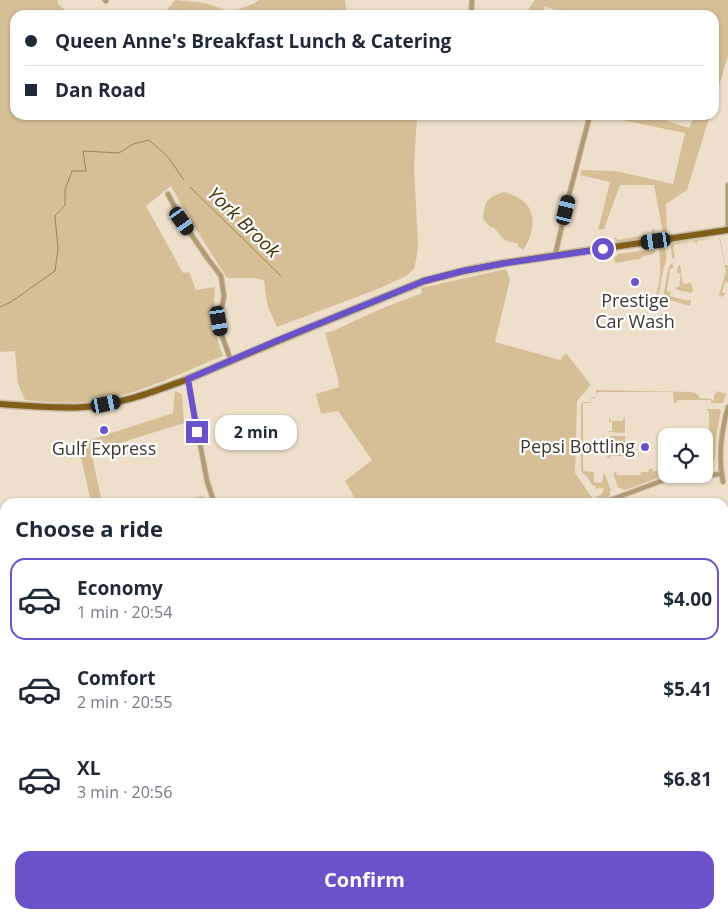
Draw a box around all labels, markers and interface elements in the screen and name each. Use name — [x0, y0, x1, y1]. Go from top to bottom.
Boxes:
text: Queen Anne's Breakfast Lunch & Catering — [55, 28, 451, 54]
text: Dan Road — [55, 77, 146, 103]
water label: York Brook — [202, 181, 286, 264]
car — [555, 194, 576, 226]
car — [167, 204, 196, 238]
car — [640, 231, 671, 251]
route start — [592, 238, 614, 260]
marker: Prestige Car Wash — [629, 276, 641, 288]
place label: Prestige Car Wash — [595, 288, 675, 333]
car — [209, 305, 228, 337]
car — [89, 394, 122, 414]
callout: 2 min — [214, 414, 297, 450]
route end — [186, 421, 208, 443]
text: 2 min — [234, 421, 278, 443]
marker: Gulf Express — [98, 424, 110, 436]
map controls — [658, 428, 713, 483]
button: locate — [658, 428, 713, 483]
place label: Pepsi Bottling — [520, 434, 635, 458]
place label: Gulf Express — [52, 436, 156, 460]
marker: Pepsi Bottling — [639, 441, 651, 453]
text: Choose a ride — [15, 513, 163, 543]
text: Economy — [77, 575, 163, 601]
icon: car — [17, 577, 62, 622]
text: $4.00 — [663, 586, 712, 612]
text: 1 min · 20:54 — [77, 601, 172, 623]
text: Comfort — [77, 665, 156, 691]
icon: car — [17, 667, 62, 712]
text: $5.41 — [663, 676, 712, 702]
text: 2 min · 20:55 — [77, 691, 172, 713]
text: XL — [77, 755, 100, 781]
icon: car — [17, 757, 62, 802]
text: $6.81 — [663, 766, 712, 792]
text: 3 min · 20:56 — [77, 781, 172, 803]
button: Confirm — [15, 851, 714, 909]

